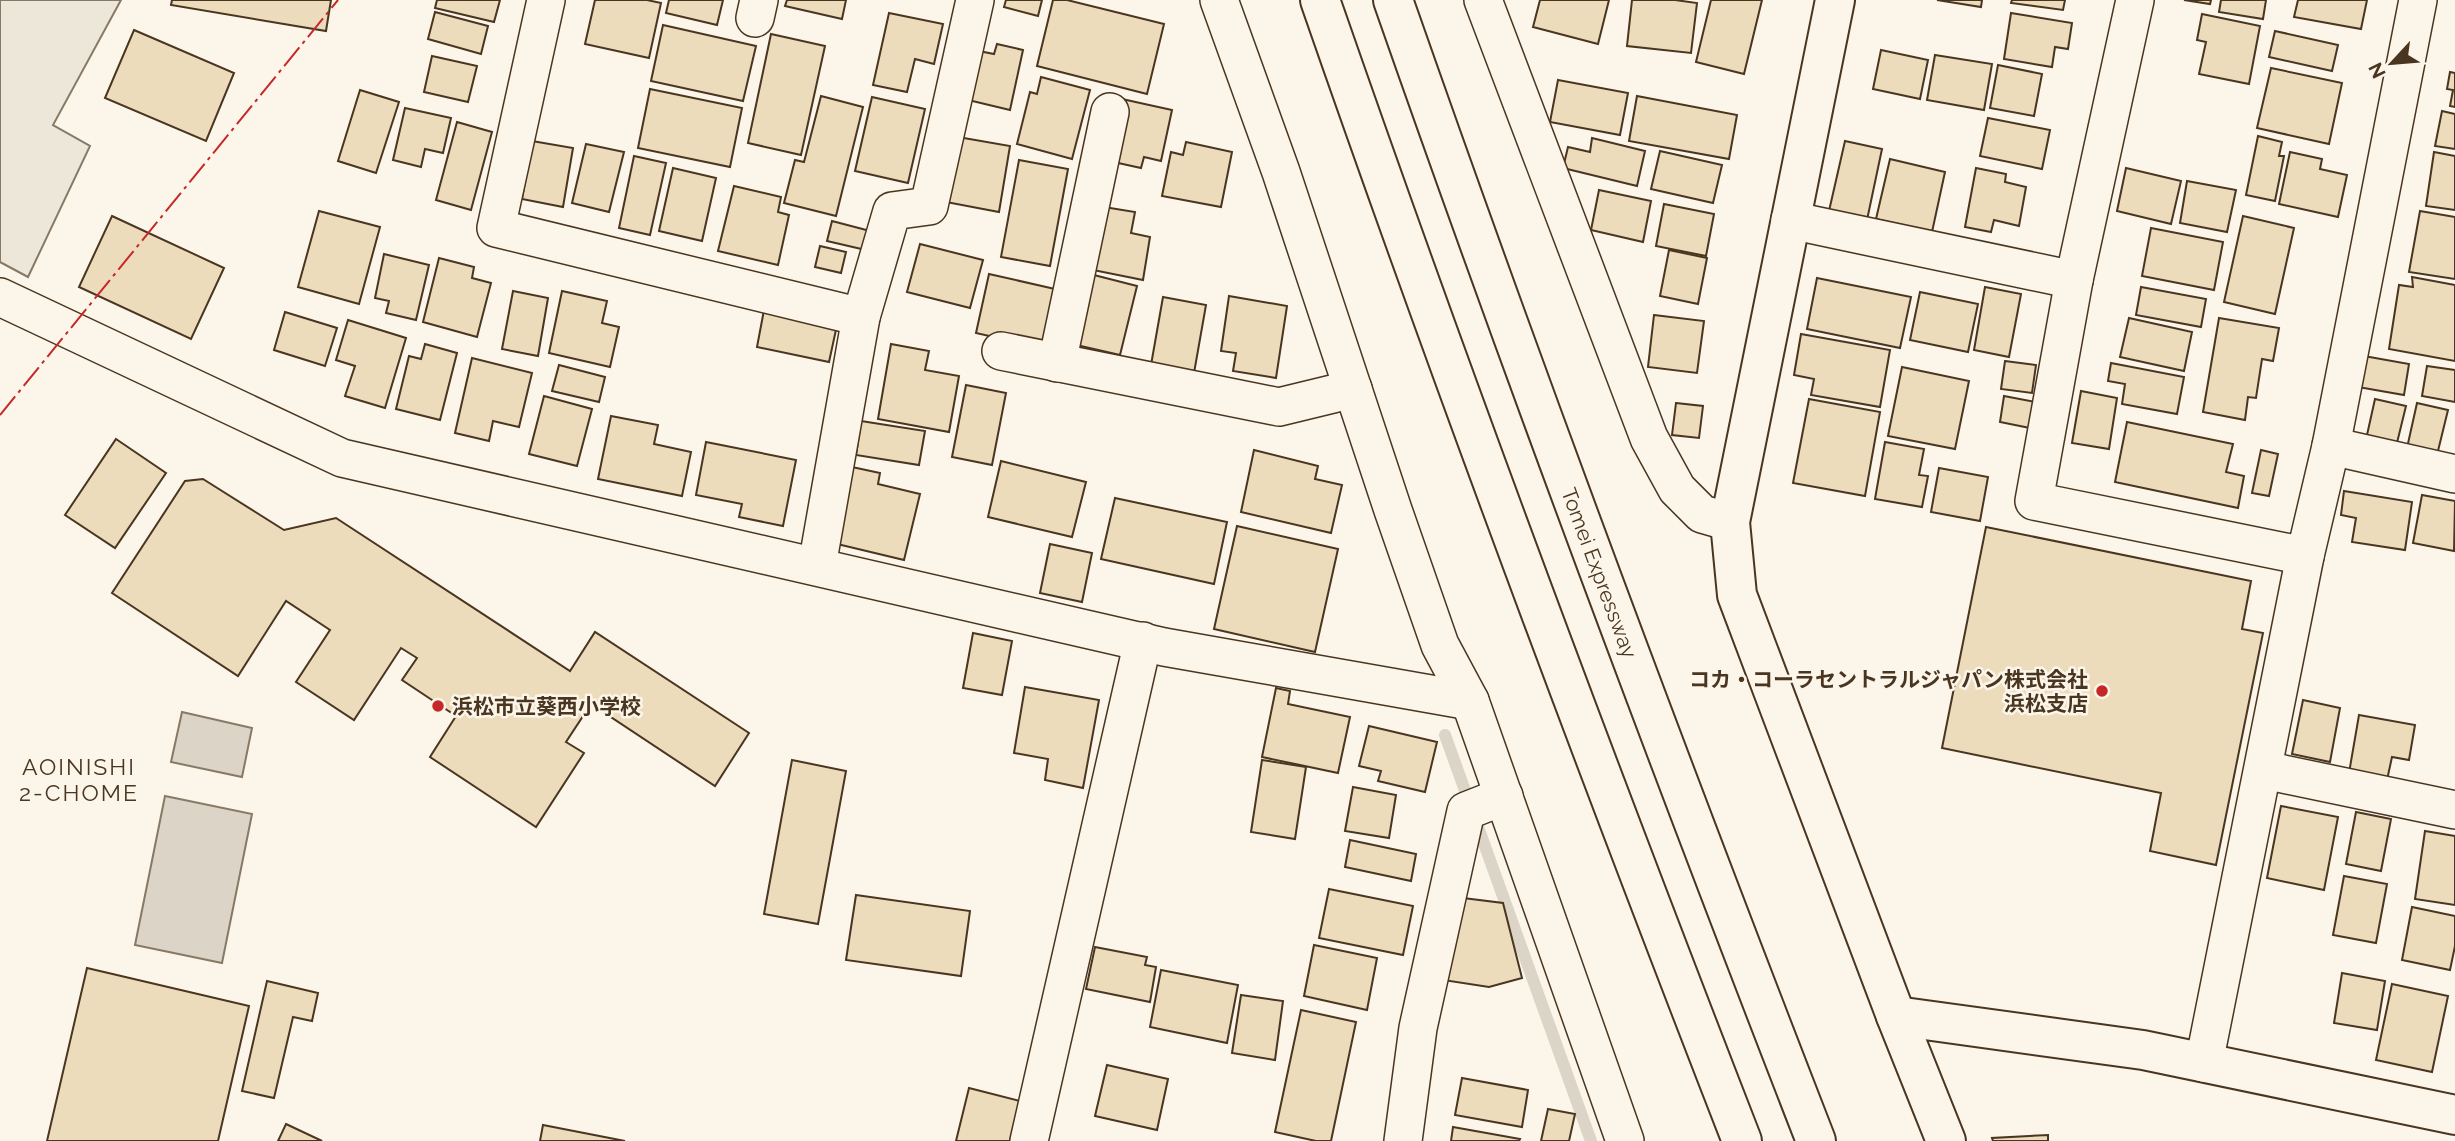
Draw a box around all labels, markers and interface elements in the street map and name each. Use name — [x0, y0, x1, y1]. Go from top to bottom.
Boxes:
north arrow — [2357, 28, 2427, 98]
text: N — [2364, 59, 2390, 82]
street label: Tomei Expressway — [1557, 484, 1643, 661]
place label: コカ・コーラセントラルジャパン株式会社 浜松支店 — [1689, 667, 2088, 716]
marker: コカ・コーラセントラルジャパン株式会社 浜松支店 — [2094, 683, 2110, 699]
place label: 浜松市立葵西小学校 — [452, 694, 641, 719]
marker: 浜松市立葵西小学校 — [430, 698, 446, 714]
district label: AOINISHI 2-CHOME — [19, 753, 139, 806]

